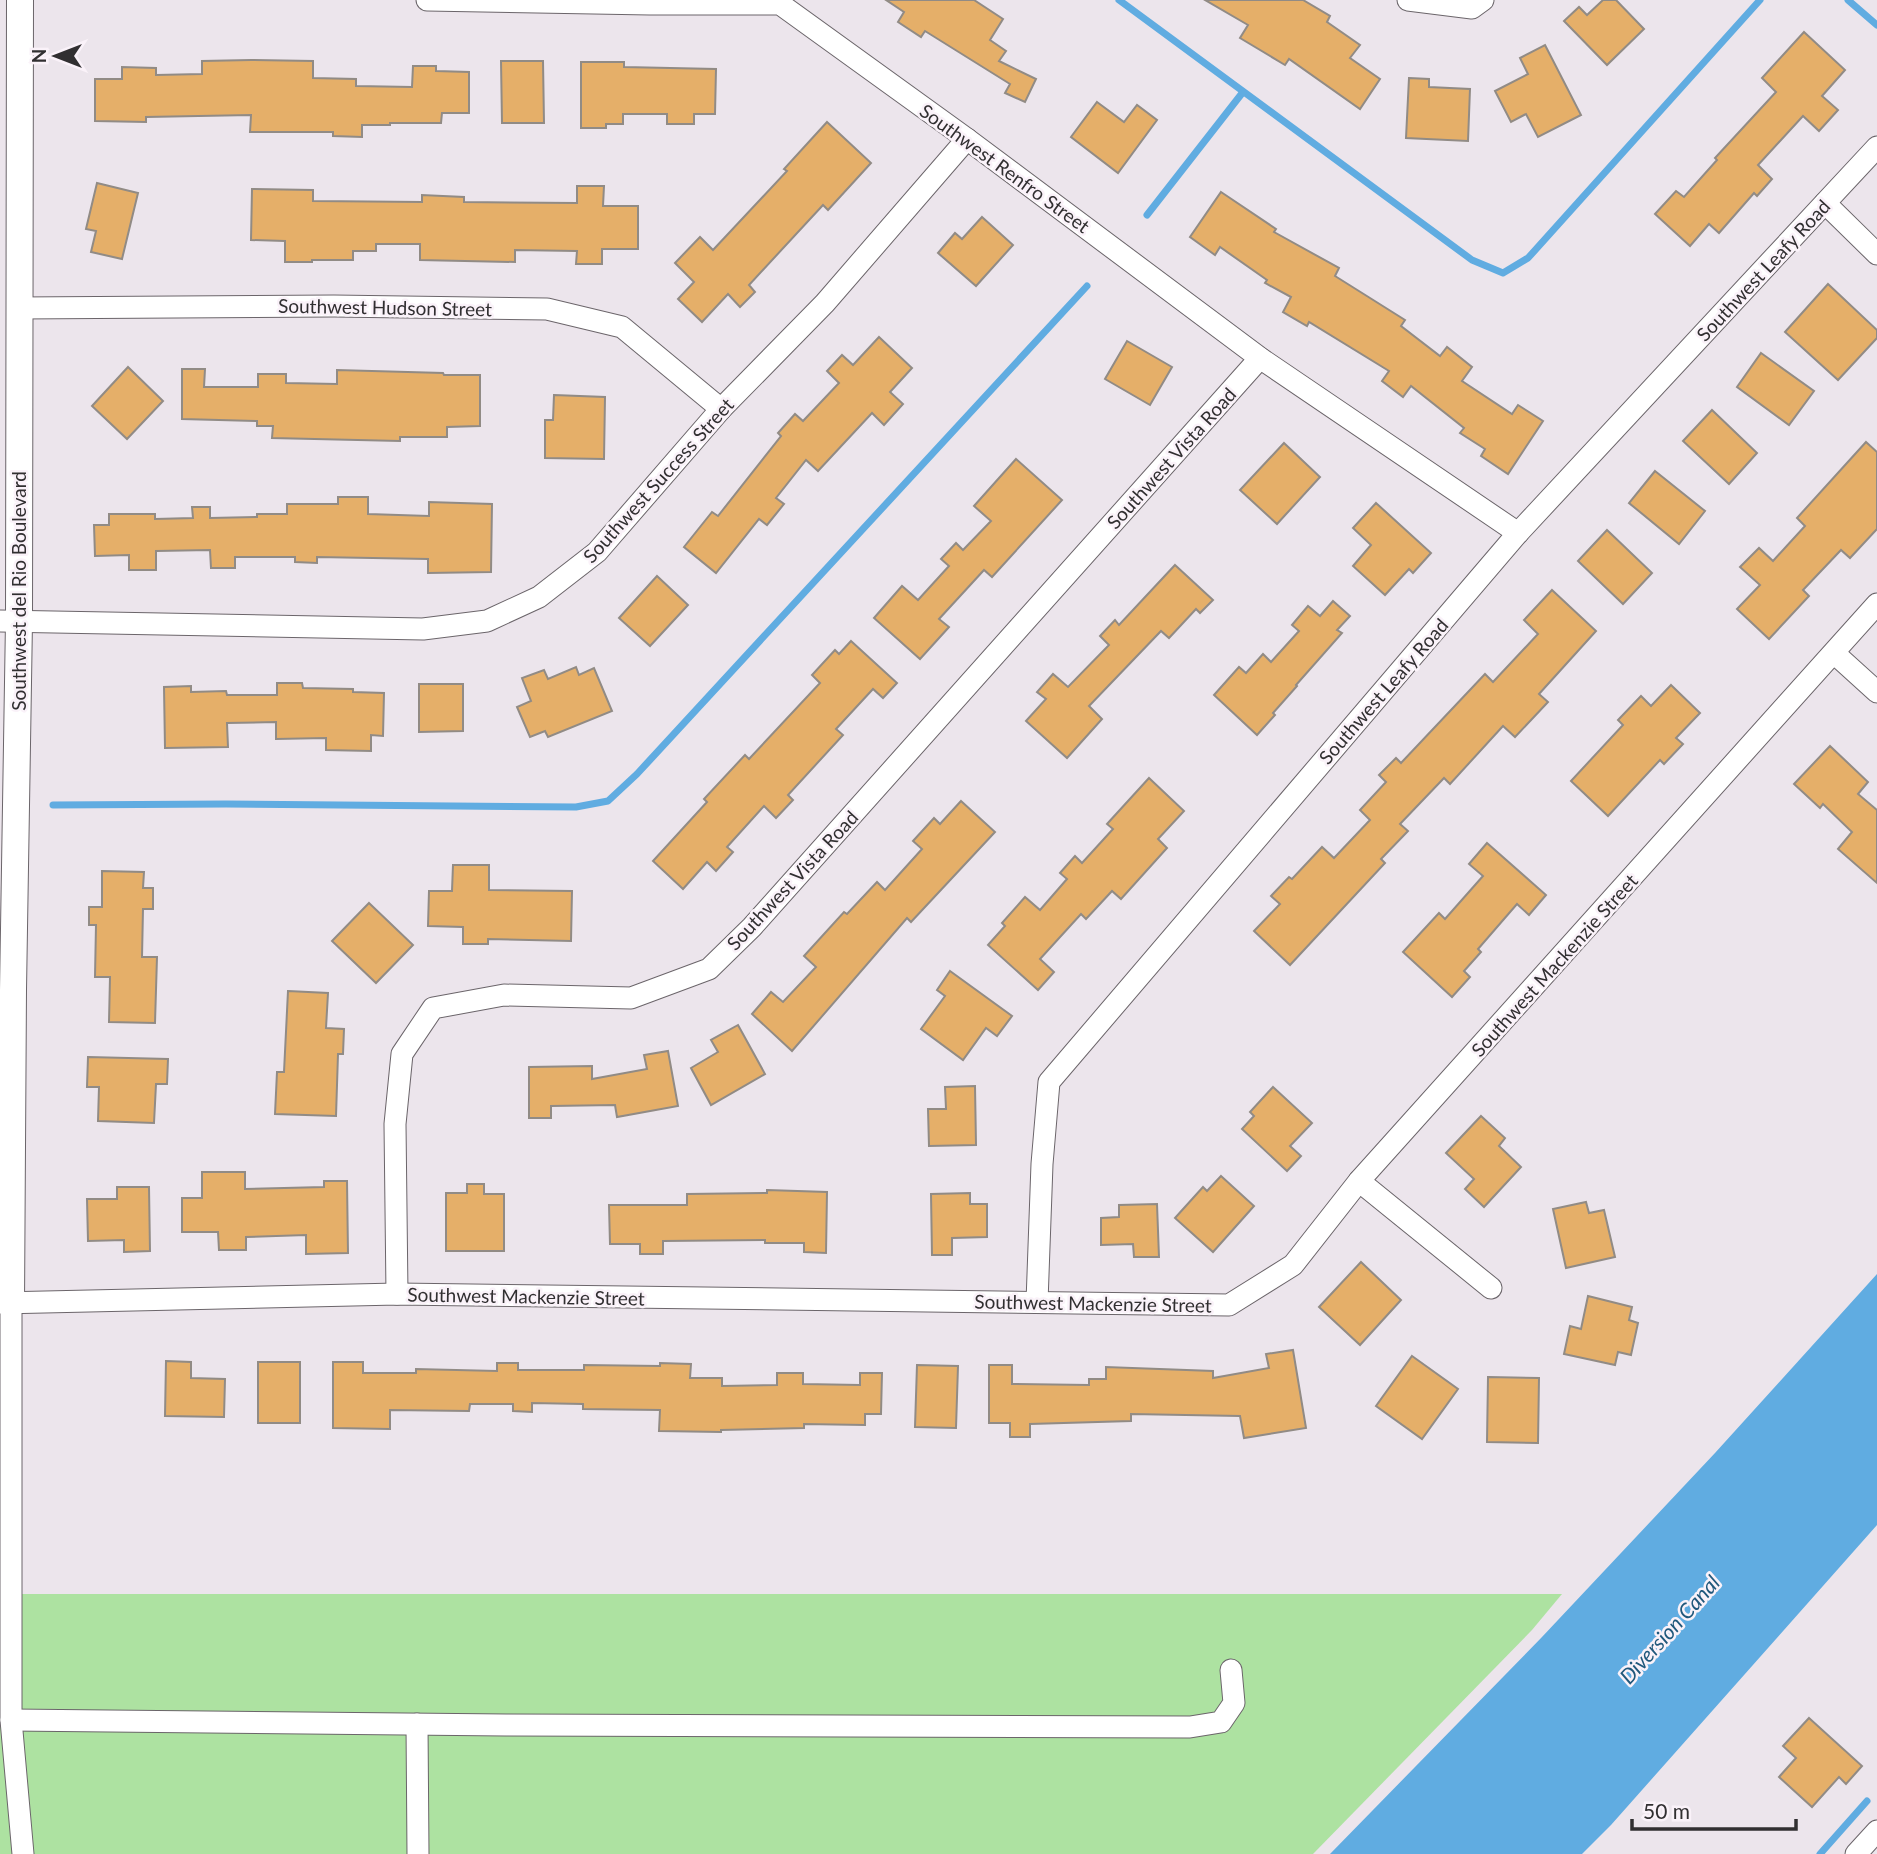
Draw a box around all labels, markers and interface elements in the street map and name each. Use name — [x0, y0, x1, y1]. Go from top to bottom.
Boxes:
north arrow — [21, 21, 91, 91]
text: N — [27, 49, 50, 63]
street label: Southwest Renfro Street — [916, 99, 1095, 237]
street label: Southwest Leafy Road — [1691, 194, 1835, 346]
street label: Southwest Hudson Street — [278, 294, 492, 320]
street label: Southwest Vista Road — [1102, 383, 1240, 533]
street label: Southwest Success Street — [578, 393, 738, 567]
street label: Southwest del Rio Boulevard — [7, 471, 30, 711]
street label: Southwest Leafy Road — [1314, 614, 1452, 768]
street label: Southwest Vista Road — [722, 806, 862, 954]
street label: Southwest Mackenzie Street — [1466, 869, 1642, 1061]
street label: Southwest Mackenzie Street — [407, 1282, 645, 1310]
street label: Southwest Mackenzie Street — [974, 1289, 1212, 1317]
water label: Diversion Canal — [1614, 1570, 1724, 1688]
scale bar — [1632, 1787, 1797, 1831]
text: 50 m — [1643, 1798, 1690, 1823]

